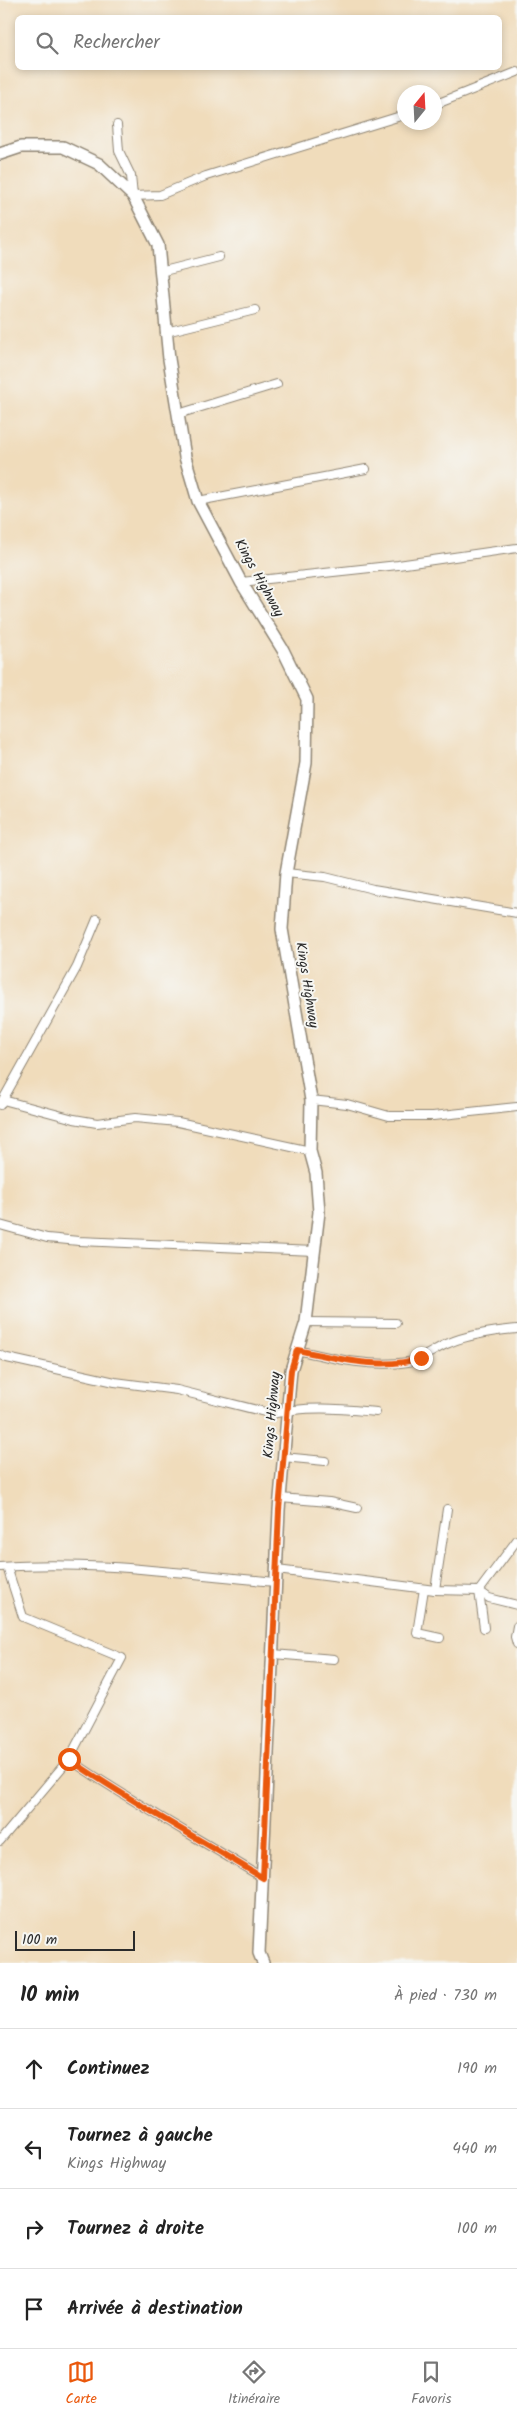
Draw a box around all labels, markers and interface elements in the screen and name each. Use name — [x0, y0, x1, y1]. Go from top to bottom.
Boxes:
search box — [15, 15, 502, 70]
text: Rechercher — [73, 28, 160, 58]
icon: search — [33, 29, 61, 57]
north arrow — [397, 85, 442, 130]
street label: Kings Highway — [228, 535, 290, 622]
street label: Kings Highway — [289, 940, 325, 1030]
route end — [410, 1347, 433, 1370]
street label: Kings Highway — [257, 1370, 287, 1459]
route start — [58, 1748, 81, 1771]
scale bar — [15, 1928, 135, 1951]
text: 100 m — [22, 1929, 57, 1951]
text: 10 min — [20, 1979, 80, 2012]
text: À pied · 730 m — [394, 1983, 497, 2008]
text: Continuez — [67, 2054, 150, 2084]
icon: ahead — [20, 2055, 48, 2083]
text: 190 m — [457, 2056, 497, 2081]
text: Tournez à gauche — [67, 2121, 213, 2151]
icon: left — [20, 2135, 48, 2163]
text: 440 m — [452, 2136, 497, 2161]
text: Kings Highway — [67, 2151, 166, 2176]
text: Tournez à droite — [67, 2214, 204, 2244]
icon: right — [20, 2215, 48, 2243]
text: 100 m — [457, 2216, 497, 2241]
text: Arrivée à destination — [67, 2294, 243, 2324]
icon: arrive — [20, 2295, 48, 2323]
tab: Carte — [66, 2358, 97, 2410]
tab: Itinéraire — [228, 2358, 280, 2410]
tab: Favoris — [411, 2358, 451, 2410]

